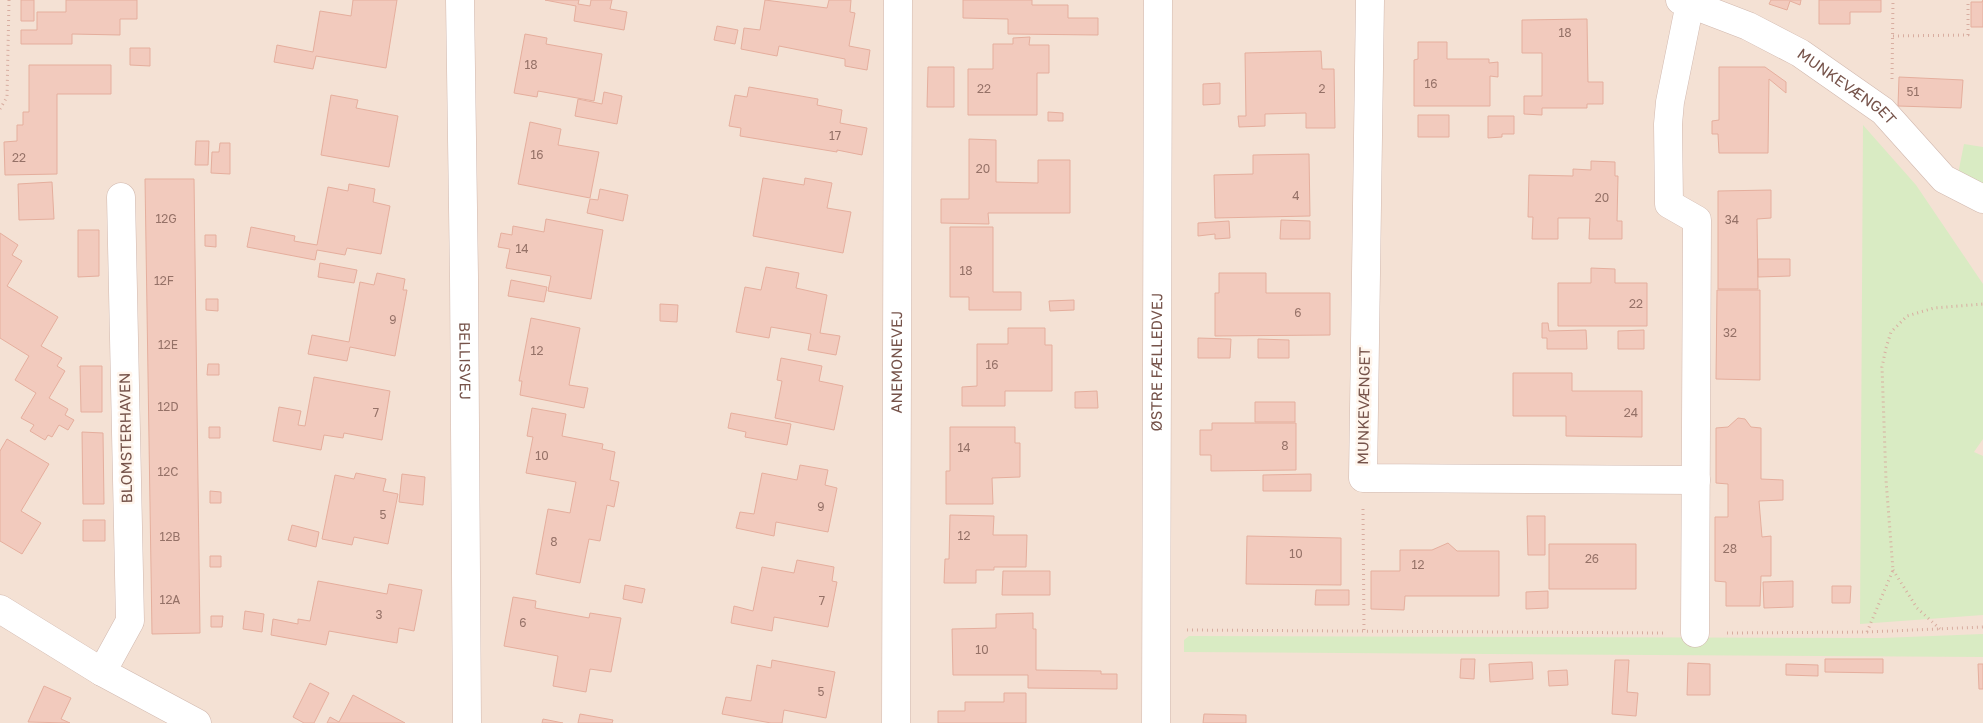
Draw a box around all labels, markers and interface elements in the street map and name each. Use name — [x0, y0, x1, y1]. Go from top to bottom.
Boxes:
house number: 18 — [1558, 25, 1572, 40]
street label: MUNKEVÆNGET — [1794, 44, 1901, 128]
house number: 18 — [524, 57, 538, 72]
house number: 16 — [1424, 76, 1438, 91]
house number: 22 — [977, 81, 991, 96]
house number: 2 — [1319, 81, 1326, 96]
house number: 51 — [1907, 84, 1920, 99]
house number: 17 — [829, 128, 841, 143]
house number: 16 — [530, 147, 544, 162]
house number: 22 — [12, 150, 26, 165]
house number: 20 — [976, 161, 990, 176]
house number: 4 — [1292, 188, 1300, 203]
house number: 20 — [1595, 190, 1609, 205]
house number: 12G — [155, 211, 177, 226]
house number: 34 — [1725, 212, 1739, 227]
house number: 14 — [515, 241, 529, 256]
house number: 18 — [959, 263, 973, 278]
house number: 12F — [154, 273, 174, 288]
street label: ØSTRE FÆLLEDVEJ — [1147, 293, 1165, 431]
house number: 22 — [1629, 296, 1643, 311]
house number: 6 — [1294, 305, 1302, 320]
street label: ANEMONEVEJ — [887, 311, 905, 413]
house number: 9 — [389, 312, 397, 327]
street label: BELLISVEJ — [456, 322, 475, 400]
house number: 32 — [1723, 325, 1737, 340]
house number: 12E — [158, 337, 178, 352]
house number: 12 — [531, 343, 543, 358]
street label: MUNKEVÆNGET — [1353, 347, 1373, 465]
house number: 16 — [985, 357, 999, 372]
street label: BLOMSTERHAVEN — [115, 372, 135, 504]
house number: 12D — [157, 399, 179, 414]
house number: 7 — [373, 405, 379, 420]
house number: 24 — [1624, 405, 1638, 420]
house number: 8 — [1281, 438, 1289, 453]
house number: 14 — [957, 440, 971, 455]
house number: 10 — [535, 448, 549, 463]
house number: 12C — [158, 464, 178, 479]
house number: 9 — [817, 499, 825, 514]
house number: 5 — [380, 507, 387, 522]
house number: 12 — [958, 528, 970, 543]
house number: 12B — [160, 529, 180, 544]
house number: 8 — [550, 534, 558, 549]
house number: 28 — [1723, 541, 1737, 556]
house number: 10 — [1289, 546, 1303, 561]
house number: 26 — [1585, 551, 1599, 566]
house number: 12 — [1412, 557, 1424, 572]
house number: 12A — [160, 592, 180, 607]
house number: 7 — [819, 593, 825, 608]
house number: 3 — [375, 607, 383, 622]
house number: 6 — [519, 615, 527, 630]
house number: 10 — [975, 642, 989, 657]
house number: 5 — [818, 684, 825, 699]

